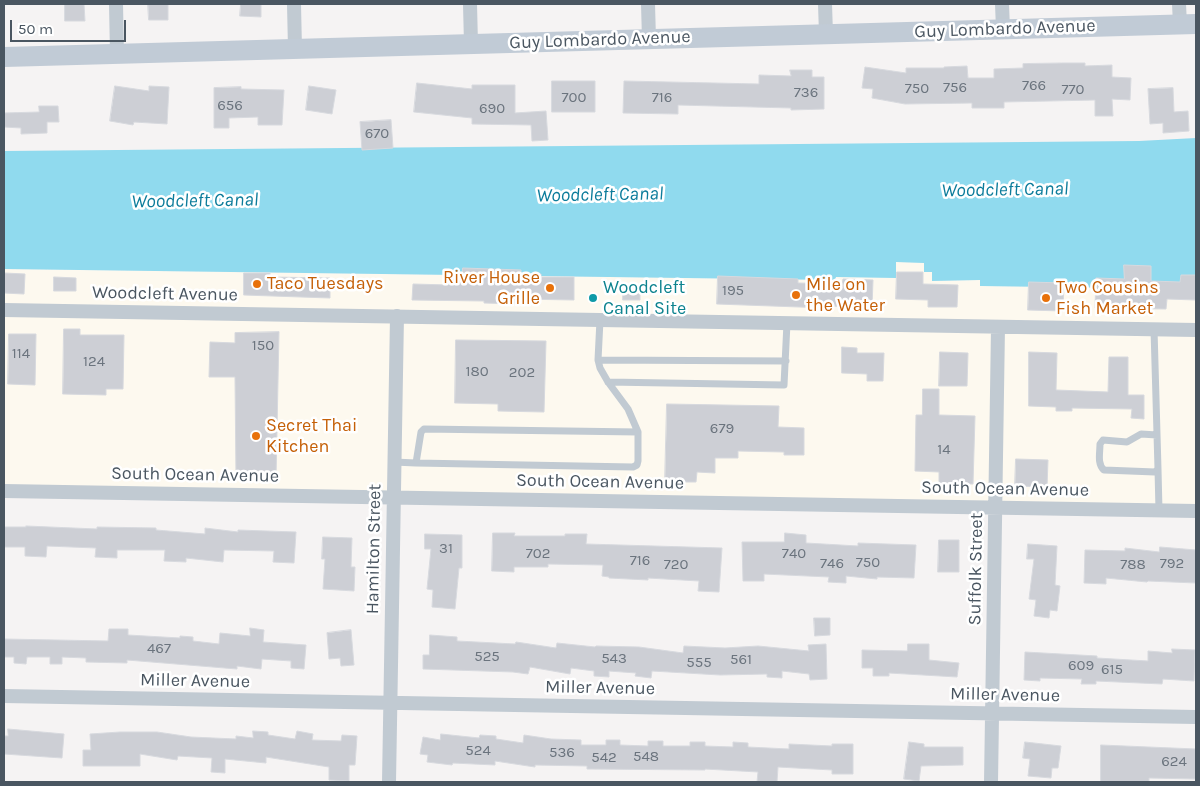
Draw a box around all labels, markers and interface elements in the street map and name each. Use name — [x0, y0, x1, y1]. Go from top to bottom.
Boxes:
scale bar — [12, 10, 129, 42]
street label: Guy Lombardo Avenue — [914, 15, 1096, 43]
text: 50 m — [18, 20, 53, 38]
street label: Guy Lombardo Avenue — [509, 26, 691, 54]
house number: 766 — [1022, 77, 1046, 95]
house number: 756 — [943, 79, 967, 97]
house number: 750 — [905, 80, 929, 98]
house number: 770 — [1062, 81, 1084, 99]
house number: 736 — [794, 84, 818, 102]
house number: 700 — [562, 89, 586, 107]
house number: 716 — [652, 89, 672, 107]
house number: 656 — [217, 97, 243, 115]
house number: 690 — [479, 100, 505, 118]
house number: 670 — [365, 125, 389, 143]
water label: Woodcleft Canal — [941, 177, 1069, 203]
water label: Woodcleft Canal — [536, 182, 664, 208]
water label: Woodcleft Canal — [131, 188, 259, 214]
place label: River House Grille — [443, 267, 540, 310]
place label: Taco Tuesdays — [267, 273, 384, 295]
place label: Mile on the Water — [806, 274, 885, 316]
place label: Woodcleft Canal Site — [603, 277, 686, 320]
place label: Two Cousins Fish Market — [1056, 277, 1159, 320]
marker: Taco Tuesdays — [251, 278, 263, 290]
street label: Woodcleft Avenue — [92, 282, 238, 306]
marker: River House Grille — [544, 282, 556, 294]
house number: 195 — [722, 282, 744, 300]
marker: Mile on the Water — [790, 289, 802, 301]
marker: Woodcleft Canal Site — [587, 292, 599, 304]
marker: Two Cousins Fish Market — [1040, 292, 1052, 304]
house number: 150 — [252, 337, 274, 355]
house number: 114 — [12, 345, 30, 363]
house number: 124 — [83, 353, 105, 371]
house number: 180 — [465, 363, 489, 381]
house number: 202 — [509, 364, 535, 382]
place label: Secret Thai Kitchen — [266, 415, 357, 458]
house number: 679 — [710, 420, 734, 438]
marker: Secret Thai Kitchen — [250, 430, 262, 442]
house number: 14 — [937, 441, 951, 459]
street label: South Ocean Avenue — [111, 463, 279, 487]
street label: South Ocean Avenue — [516, 470, 684, 494]
street label: South Ocean Avenue — [921, 477, 1089, 501]
street label: Hamilton Street — [362, 484, 386, 614]
street label: Suffolk Street — [964, 512, 988, 626]
house number: 31 — [439, 540, 453, 558]
house number: 702 — [526, 545, 550, 563]
house number: 740 — [782, 545, 806, 563]
house number: 716 — [630, 552, 650, 570]
house number: 750 — [856, 554, 880, 572]
house number: 746 — [820, 555, 844, 573]
house number: 792 — [1160, 555, 1184, 573]
house number: 720 — [664, 556, 688, 574]
house number: 788 — [1120, 556, 1146, 574]
house number: 467 — [147, 640, 171, 658]
house number: 525 — [474, 648, 500, 666]
house number: 543 — [601, 650, 627, 668]
house number: 561 — [730, 651, 752, 669]
house number: 555 — [686, 654, 712, 672]
house number: 609 — [1068, 657, 1094, 675]
house number: 615 — [1101, 661, 1123, 679]
street label: Miller Avenue — [140, 669, 250, 693]
street label: Miller Avenue — [545, 676, 655, 700]
street label: Miller Avenue — [950, 683, 1060, 707]
house number: 524 — [465, 742, 491, 760]
house number: 536 — [549, 744, 575, 762]
house number: 548 — [633, 748, 659, 766]
house number: 542 — [591, 749, 617, 767]
house number: 624 — [1161, 753, 1187, 771]

